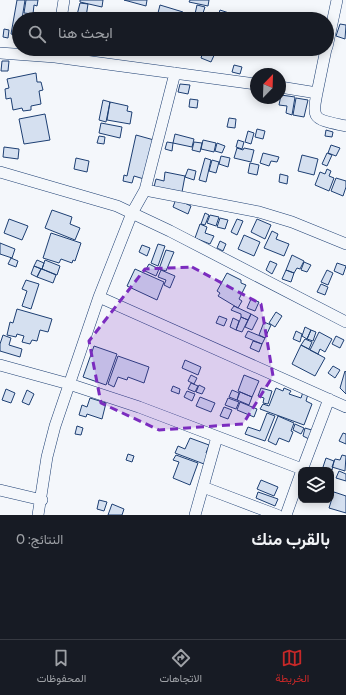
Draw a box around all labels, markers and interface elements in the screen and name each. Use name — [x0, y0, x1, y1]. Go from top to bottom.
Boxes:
search box — [12, 12, 334, 56]
icon: search — [26, 23, 48, 45]
text: ابحث هنا — [58, 24, 113, 42]
north arrow — [250, 68, 286, 104]
map controls — [298, 467, 334, 503]
button: layers — [298, 467, 334, 503]
text: بالقرب منك — [252, 529, 330, 549]
text: النتائج: 0 — [16, 531, 63, 547]
tab: المحفوظات — [37, 647, 86, 688]
tab: الاتجاهات — [159, 647, 202, 688]
tab: الخريطة — [275, 647, 309, 688]

